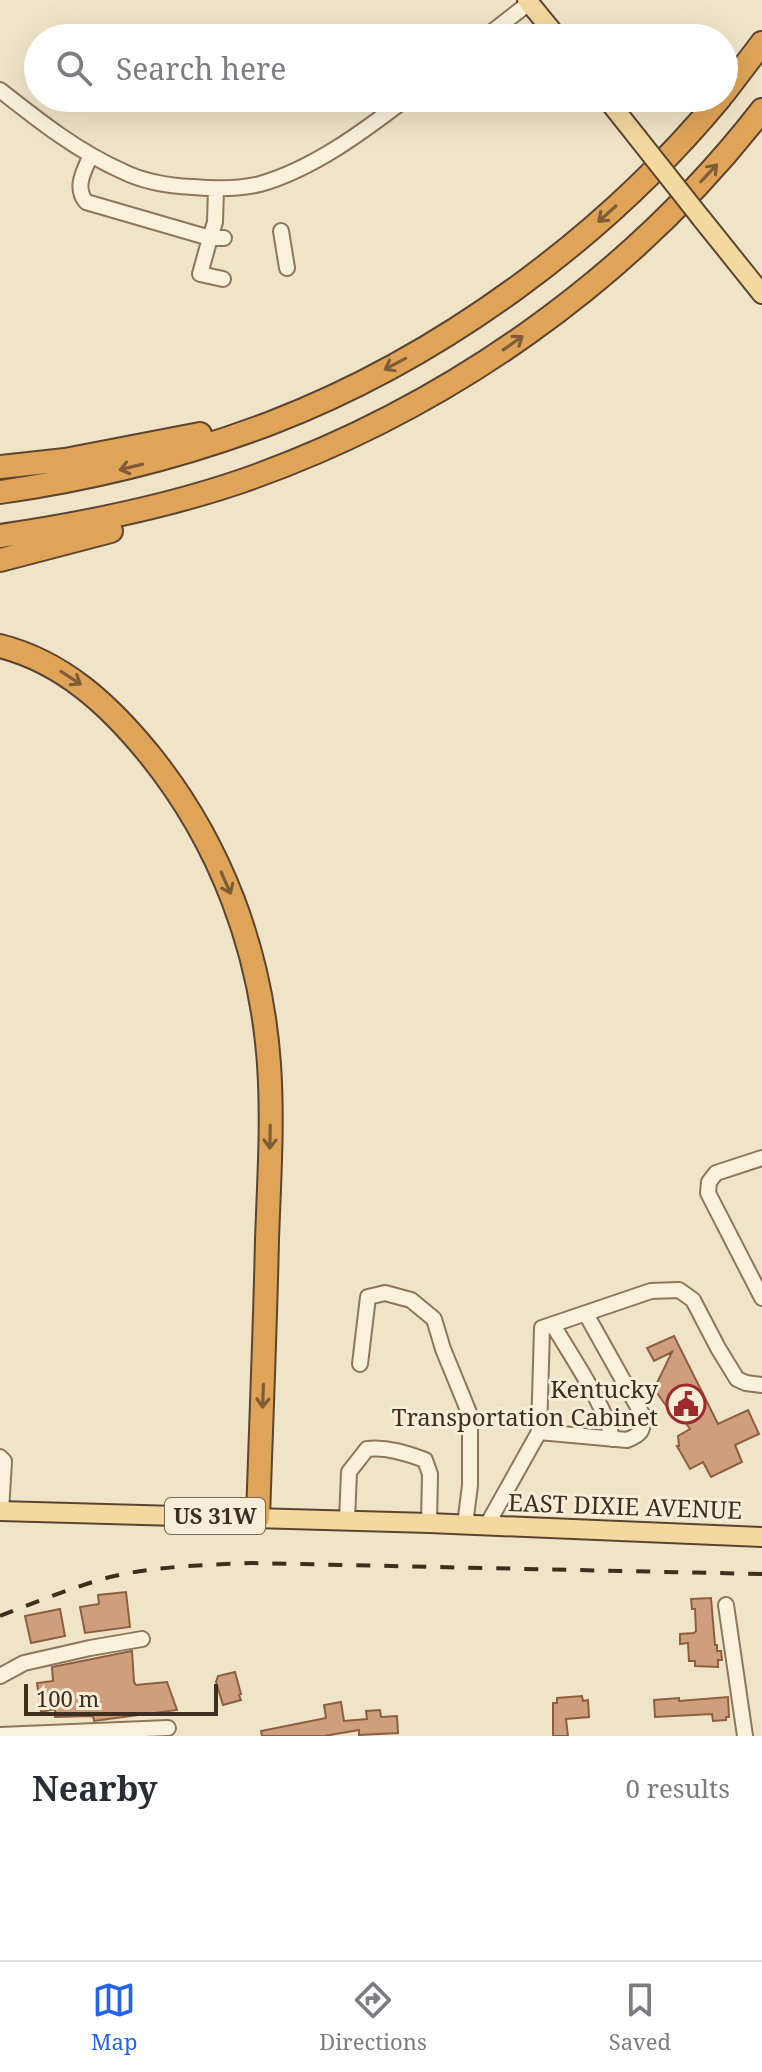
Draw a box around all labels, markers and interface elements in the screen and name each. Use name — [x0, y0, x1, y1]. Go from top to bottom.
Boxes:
search box — [24, 24, 738, 112]
icon: search — [52, 46, 96, 90]
text: Search here — [116, 48, 286, 89]
one-way arrow — [700, 163, 718, 183]
one-way arrow — [597, 205, 617, 223]
one-way arrow — [502, 335, 524, 351]
one-way arrow — [384, 356, 407, 372]
one-way arrow — [118, 460, 144, 475]
one-way arrow — [59, 670, 81, 686]
one-way arrow — [219, 871, 234, 895]
one-way arrow — [263, 1123, 278, 1150]
place label: Kentucky Transportation Cabinet — [392, 1372, 658, 1433]
one-way arrow — [255, 1382, 271, 1409]
public building icon: Kentucky Transportation Cabinet — [665, 1383, 707, 1425]
street label: EAST DIXIE AVENUE — [507, 1485, 743, 1526]
road number: US 31W — [165, 1498, 265, 1534]
scale bar — [24, 1680, 218, 1716]
text: 100 m — [36, 1683, 99, 1713]
text: Nearby — [32, 1765, 158, 1811]
text: 0 results — [625, 1770, 730, 1806]
tab: Map — [91, 1978, 137, 2056]
tab: Directions — [319, 1978, 427, 2056]
tab: Saved — [609, 1978, 671, 2056]

